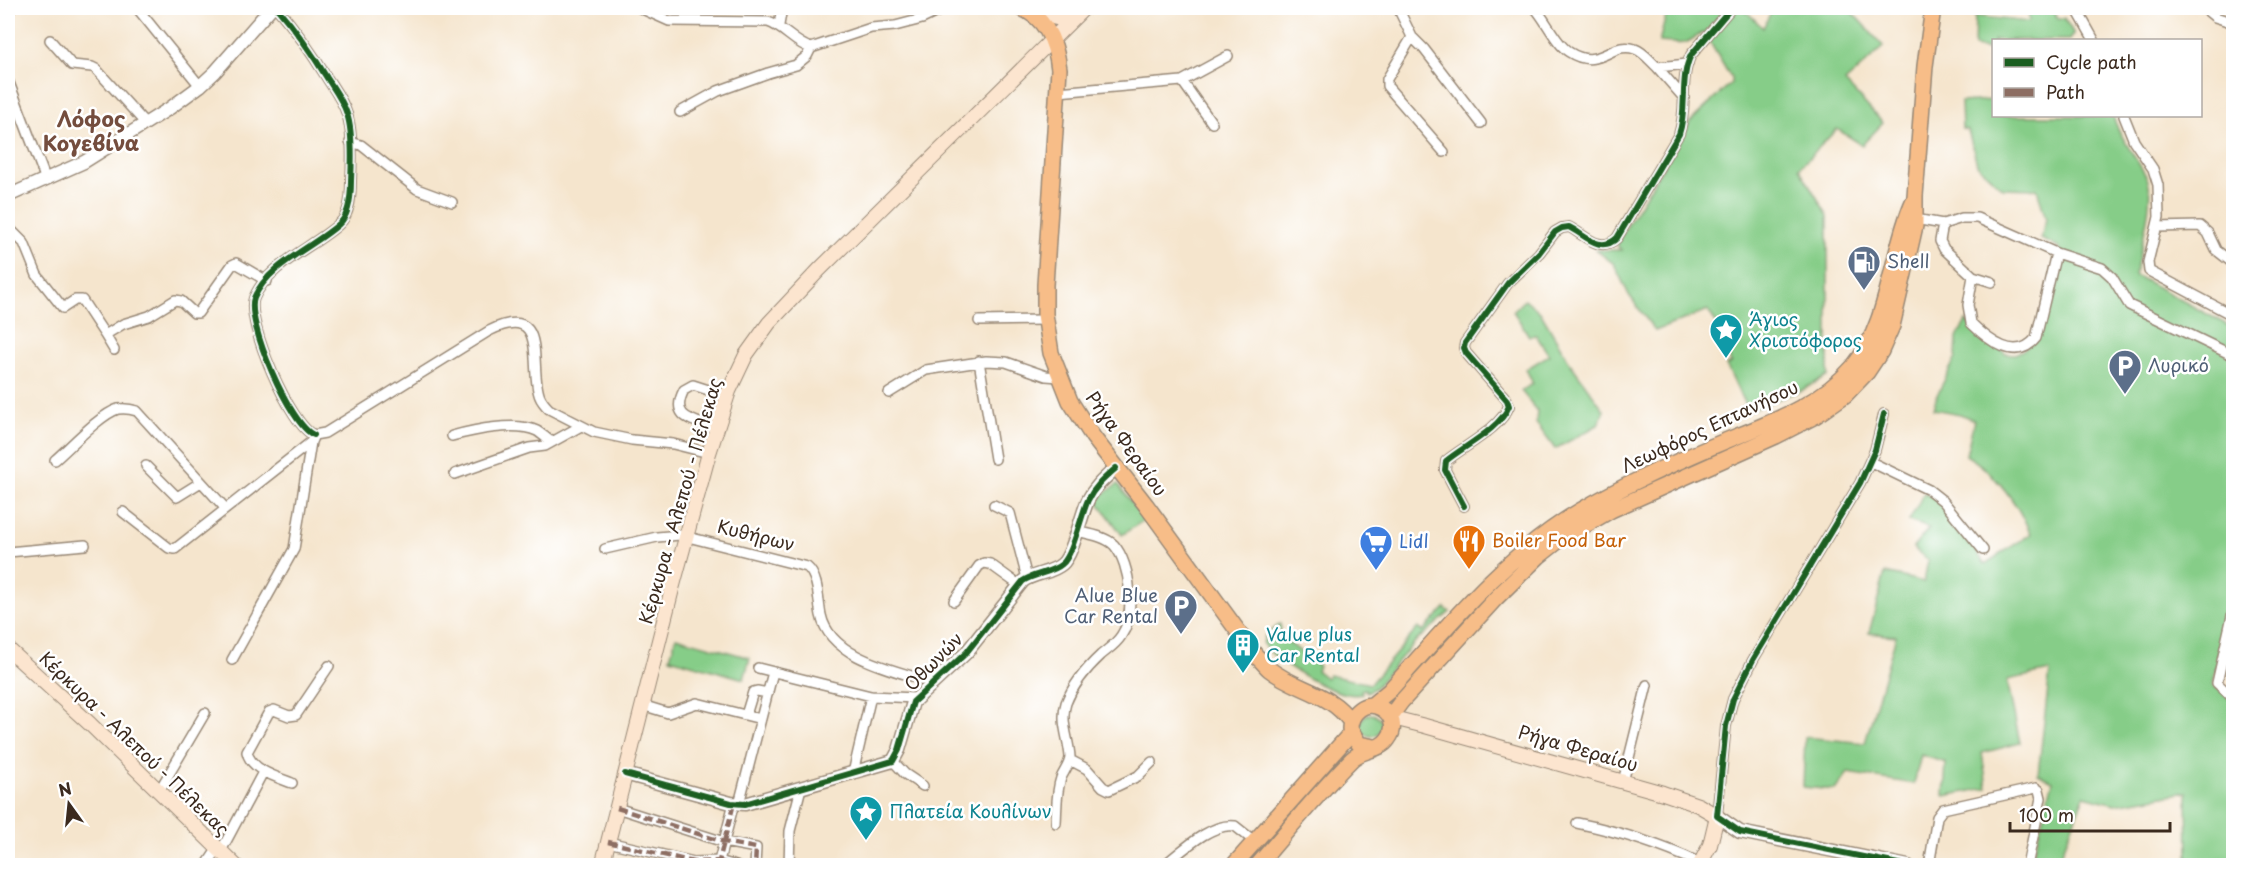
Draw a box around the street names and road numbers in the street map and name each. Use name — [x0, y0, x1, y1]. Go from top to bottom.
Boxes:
street label: Λεωφόρος Επτανήσου — [1616, 373, 1802, 479]
street label: Κέρκυρα - Αλεπού - Πέλεκας — [631, 374, 728, 627]
street label: Ρήγα Φεραίου — [1080, 385, 1174, 501]
street label: Κυθήρων — [715, 512, 798, 557]
street label: Οθωνών — [897, 625, 969, 697]
street label: Κέρκυρα - Αλεπού - Πέλεκας — [34, 645, 236, 841]
street label: Ρήγα Φεραίου — [1515, 718, 1641, 778]

